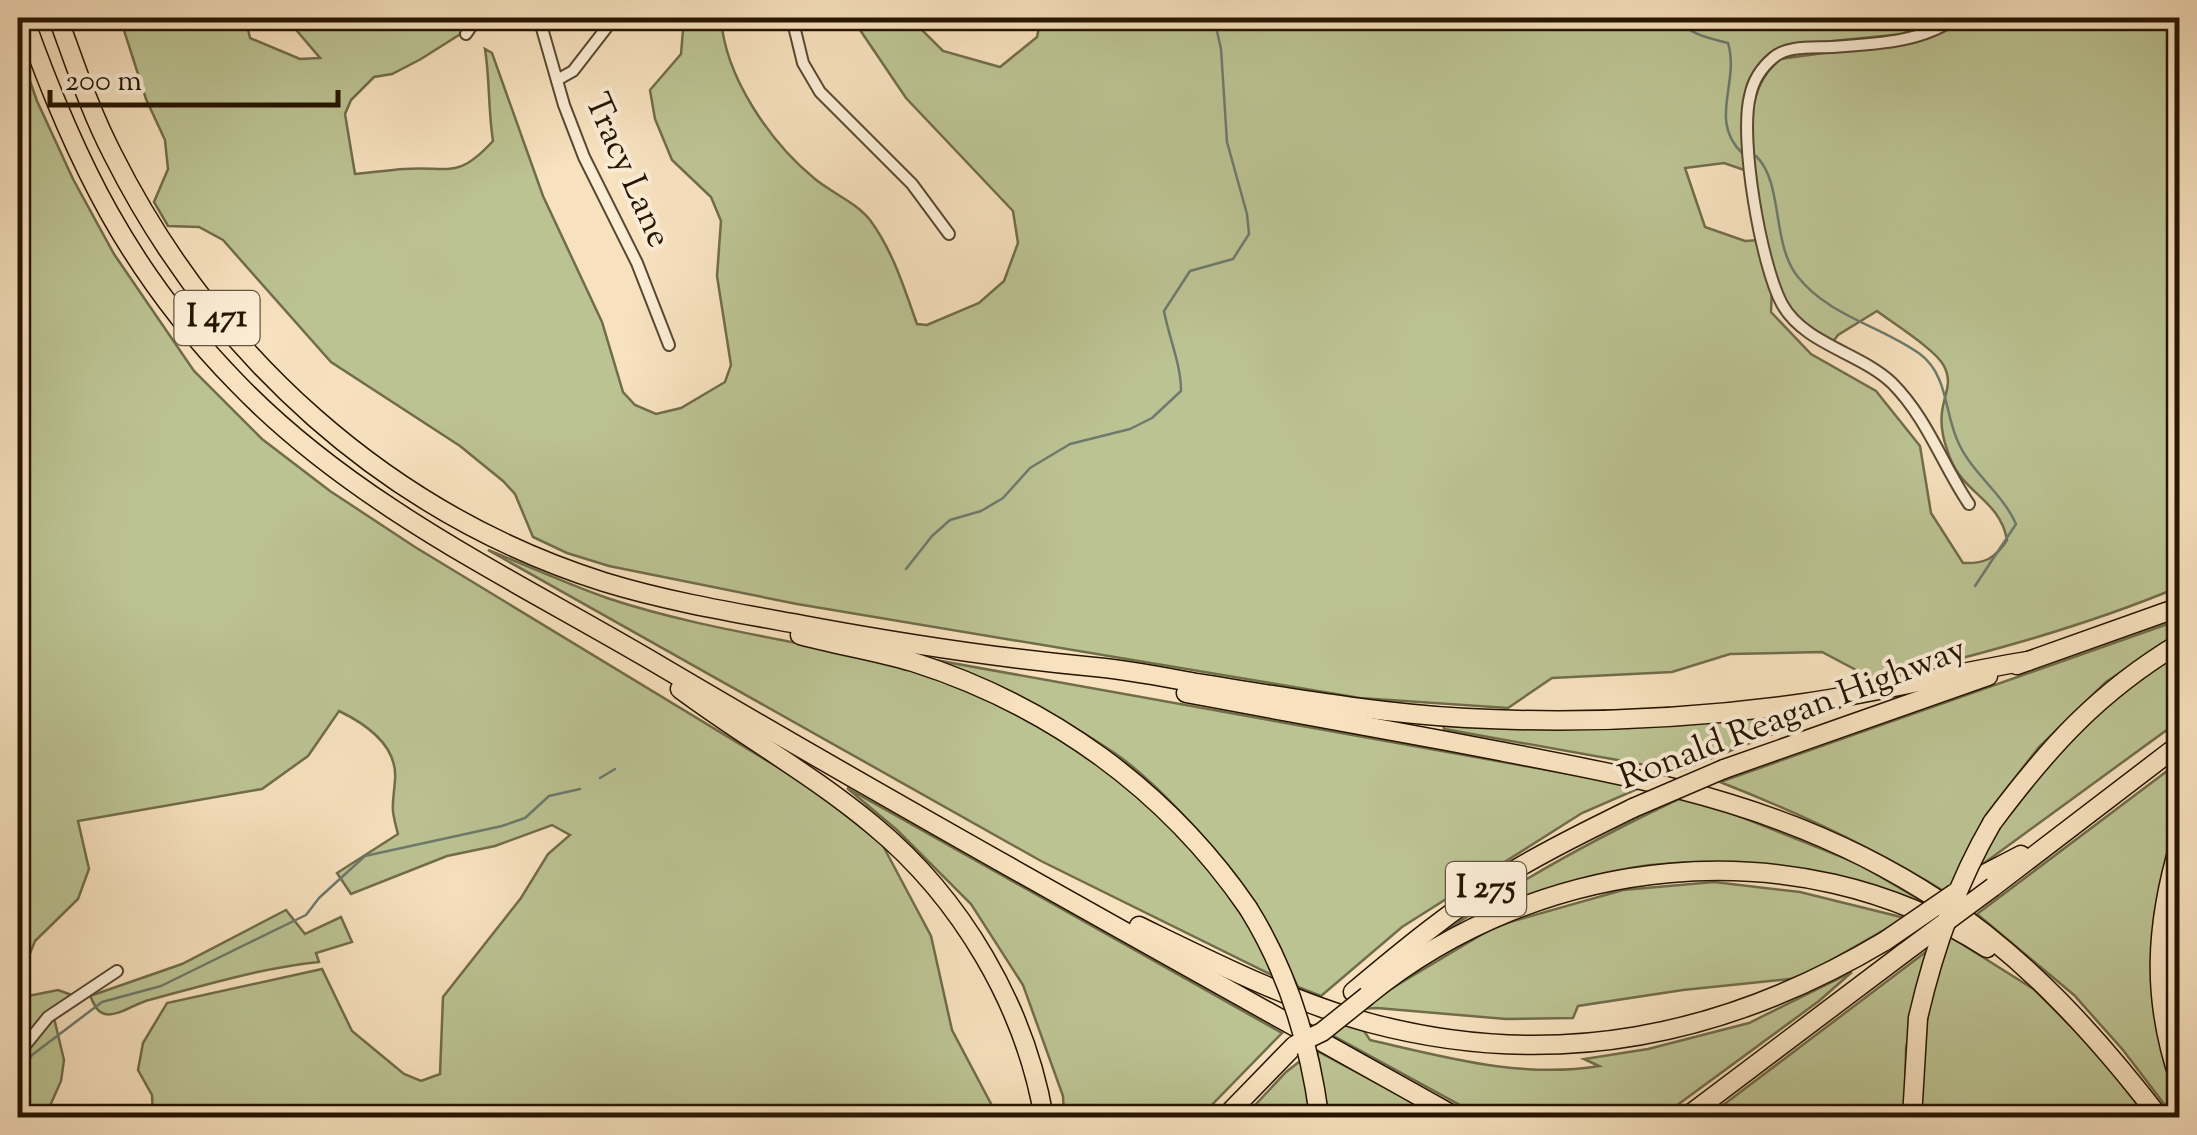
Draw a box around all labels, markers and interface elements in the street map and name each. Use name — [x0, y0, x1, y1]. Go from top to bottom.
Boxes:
scale bar — [50, 45, 338, 107]
text: 200 m — [65, 61, 142, 104]
street label: Tracy Lane — [569, 86, 683, 256]
road number: I 471 — [174, 291, 260, 345]
street label: Ronald Reagan Highway — [1612, 625, 1974, 805]
road number: I 275 — [1446, 862, 1526, 916]

